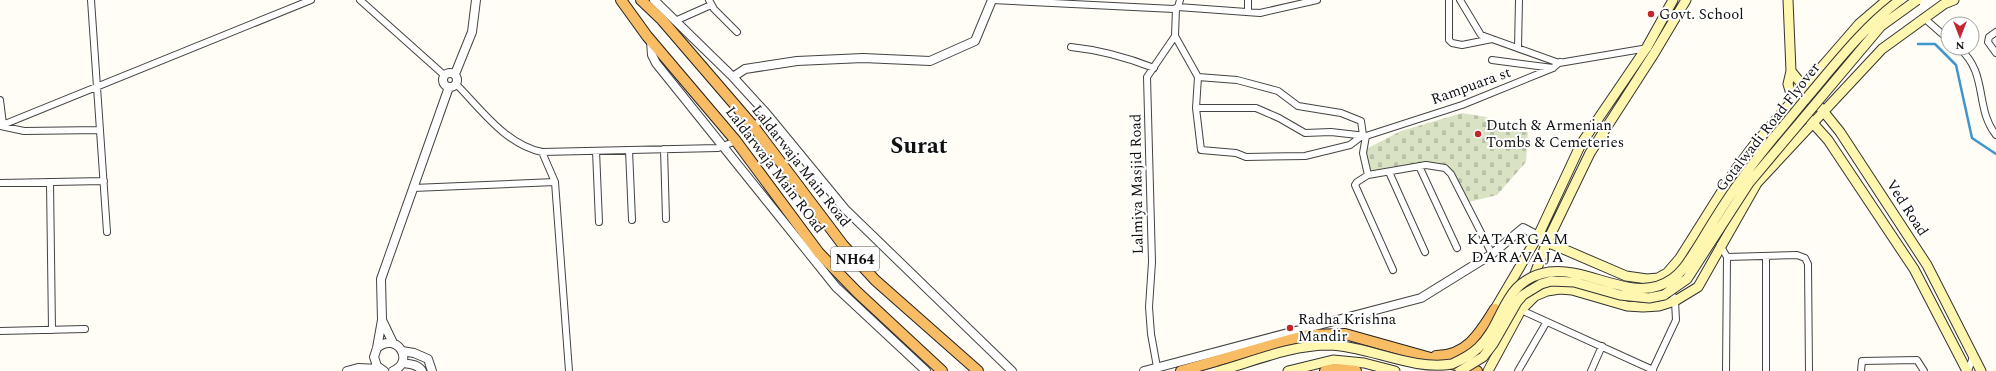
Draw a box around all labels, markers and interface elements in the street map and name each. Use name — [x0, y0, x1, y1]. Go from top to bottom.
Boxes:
place label: Govt. School — [1659, 3, 1744, 26]
marker: Govt. School — [1646, 9, 1656, 19]
north arrow — [1940, 16, 1980, 56]
text: N — [1955, 37, 1964, 54]
street label: Gotalwadi Road Flyover — [1710, 57, 1826, 197]
street label: Rampuara st — [1428, 61, 1514, 111]
street label: Laldarwaja Main Road — [746, 100, 856, 232]
street label: Laldarwaja Main ROad — [720, 102, 830, 238]
street label: Lalmiya Masjid Road — [1124, 114, 1150, 254]
place label: Dutch & Armenian Tombs & Cemeteries — [1486, 114, 1624, 154]
district label: Surat — [890, 129, 948, 164]
marker: Dutch & Armenian Tombs & Cemeteries — [1473, 129, 1483, 139]
street label: Ved Road — [1880, 175, 1934, 241]
district label: KATARGAM DARAVAJA — [1467, 227, 1569, 269]
road number: NH64 — [831, 247, 879, 271]
place label: Radha Krishna Mandir — [1298, 308, 1397, 348]
marker: Radha Krishna Mandir — [1285, 323, 1295, 333]

